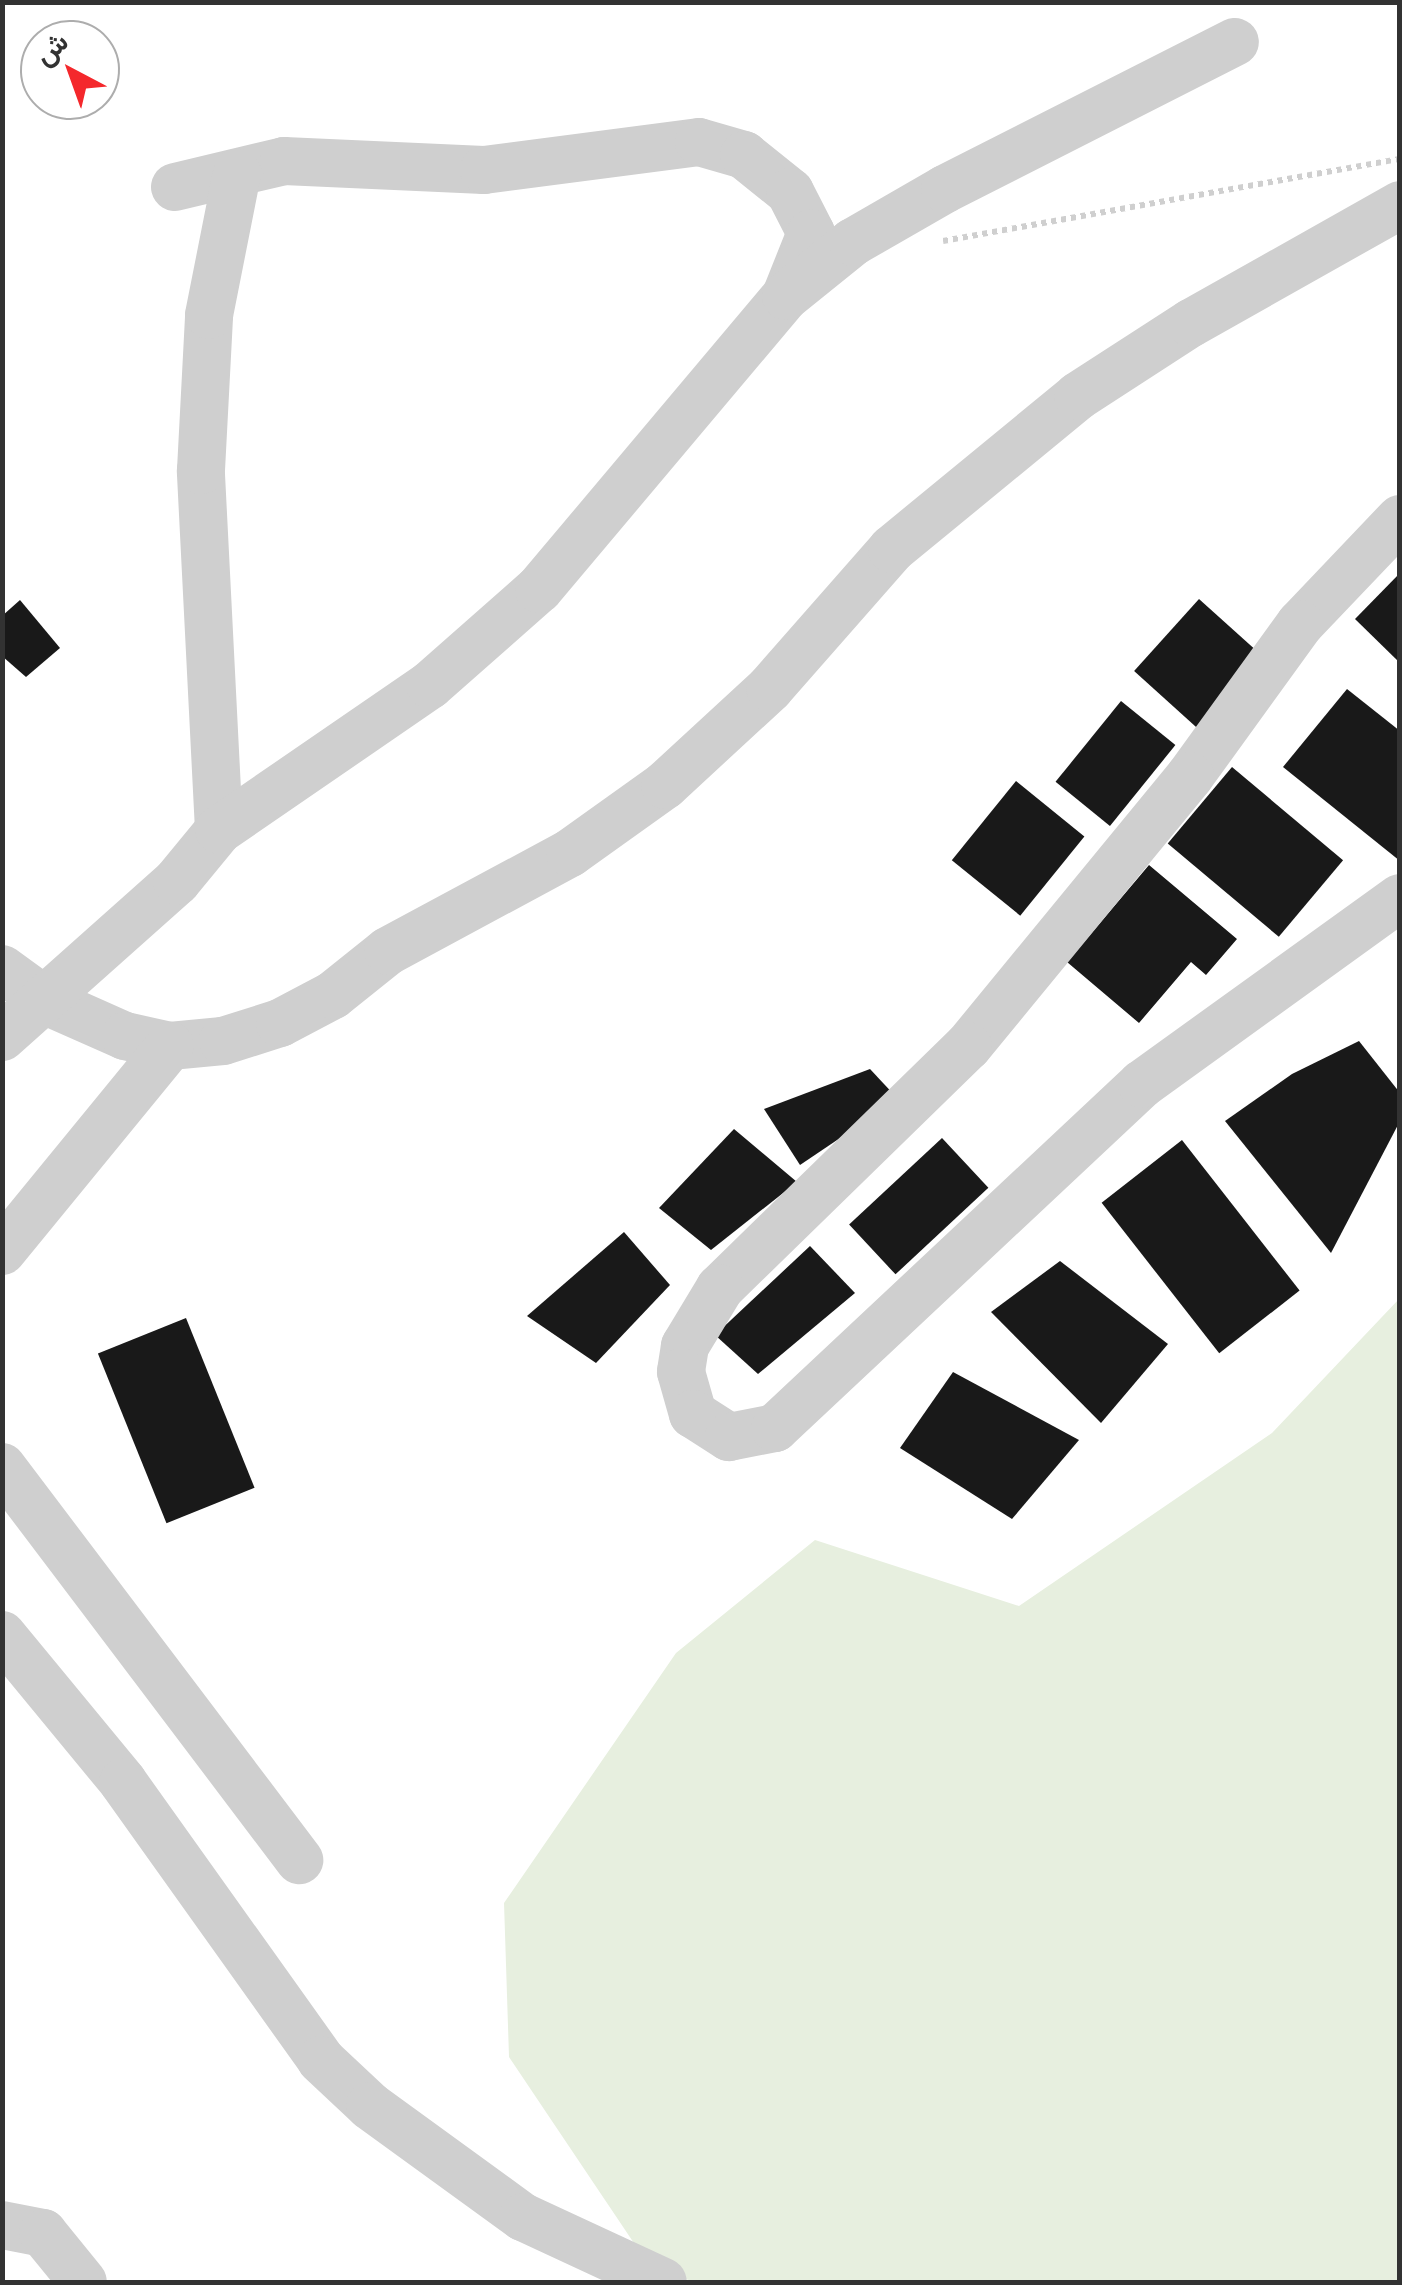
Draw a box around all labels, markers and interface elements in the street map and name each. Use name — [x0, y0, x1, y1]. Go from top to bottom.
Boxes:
north arrow — [20, 20, 120, 120]
text: ش — [28, 26, 74, 71]

